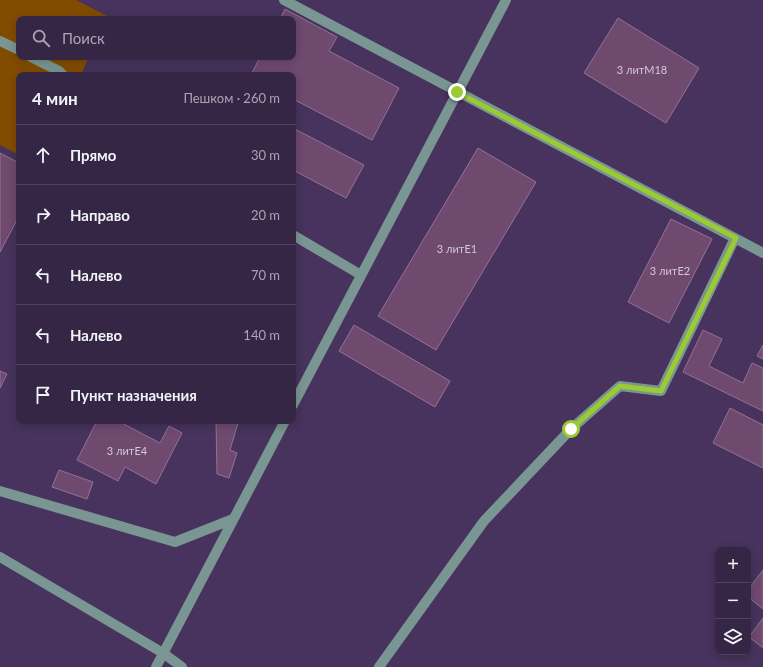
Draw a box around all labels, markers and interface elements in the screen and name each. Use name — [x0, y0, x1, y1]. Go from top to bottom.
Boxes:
search box — [16, 16, 296, 60]
icon: search — [30, 27, 52, 49]
text: Поиск — [62, 29, 105, 47]
house number: 3 литМ18 — [617, 63, 667, 76]
route end — [448, 83, 466, 101]
text: 4 мин — [32, 88, 78, 109]
text: Пешком · 260 m — [183, 90, 280, 106]
icon: ahead — [32, 144, 54, 166]
text: Прямо — [70, 146, 116, 164]
text: 30 m — [251, 147, 280, 163]
icon: right — [32, 204, 54, 226]
text: Направо — [70, 206, 130, 224]
text: 20 m — [251, 207, 280, 223]
house number: 3 литЕ1 — [437, 242, 477, 255]
icon: left — [32, 264, 54, 286]
house number: 3 литЕ2 — [650, 264, 690, 277]
text: Налево — [70, 266, 122, 284]
text: 70 m — [251, 267, 280, 283]
icon: left — [32, 324, 54, 346]
text: Налево — [70, 326, 122, 344]
text: 140 m — [243, 327, 280, 343]
icon: arrive — [32, 384, 54, 406]
text: Пункт назначения — [70, 386, 197, 404]
route start — [562, 420, 580, 438]
house number: 3 литЕ4 — [107, 444, 148, 457]
map controls — [715, 547, 751, 655]
button: + — [715, 547, 751, 583]
button: − — [715, 583, 751, 619]
button: layers — [715, 619, 751, 655]

